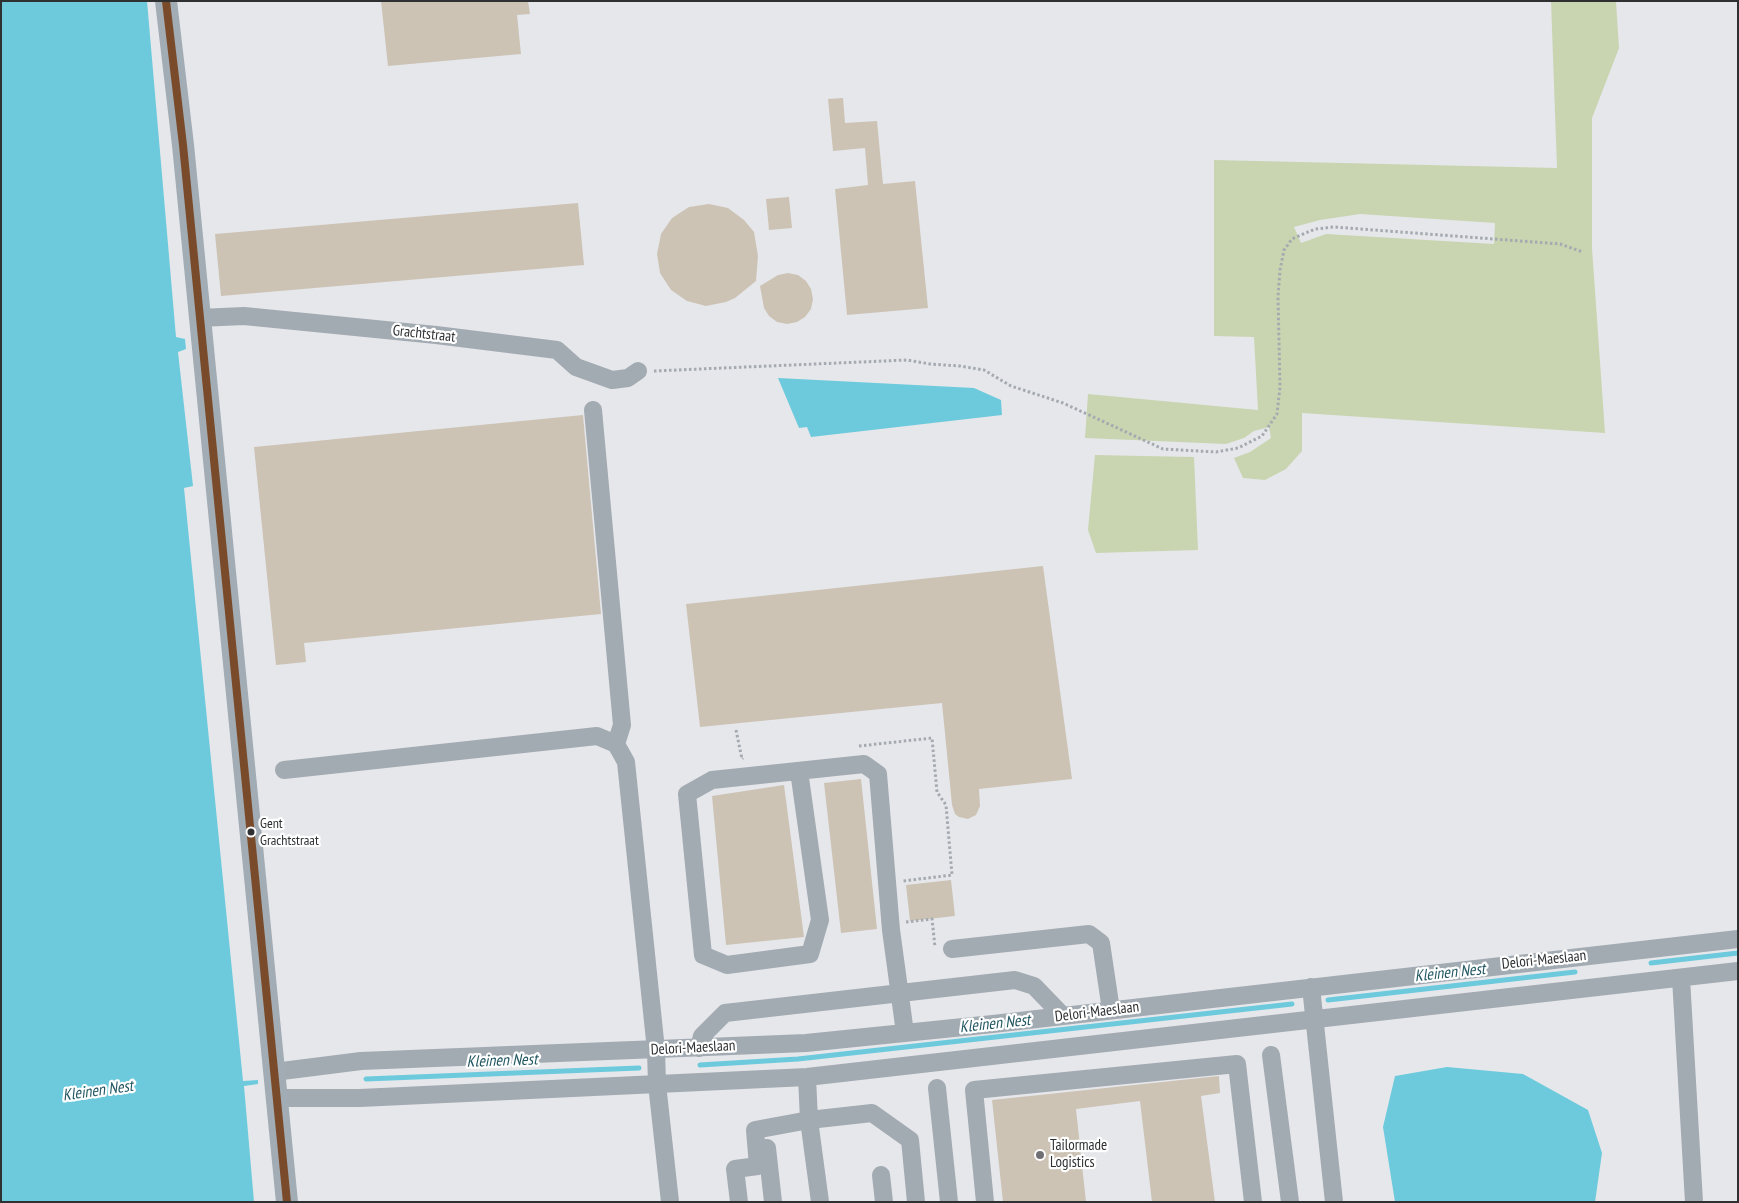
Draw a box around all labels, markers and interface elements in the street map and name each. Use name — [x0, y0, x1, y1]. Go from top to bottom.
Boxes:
street label: Grachtstraat — [392, 322, 456, 346]
place label: Gent Grachtstraat — [260, 816, 319, 849]
marker: Gent Grachtstraat — [246, 827, 256, 837]
street label: Delori-Maeslaan — [1501, 947, 1587, 973]
water label: Kleinen Nest — [1414, 960, 1486, 986]
street label: Delori-Maeslaan — [1054, 998, 1140, 1026]
water label: Kleinen Nest — [959, 1011, 1031, 1037]
street label: Delori-Maeslaan — [650, 1037, 736, 1059]
water label: Kleinen Nest — [466, 1050, 538, 1072]
water label: Kleinen Nest — [62, 1077, 134, 1105]
place label: Tailormade Logistics — [1050, 1137, 1107, 1172]
marker: Tailormade Logistics — [1034, 1149, 1046, 1161]

